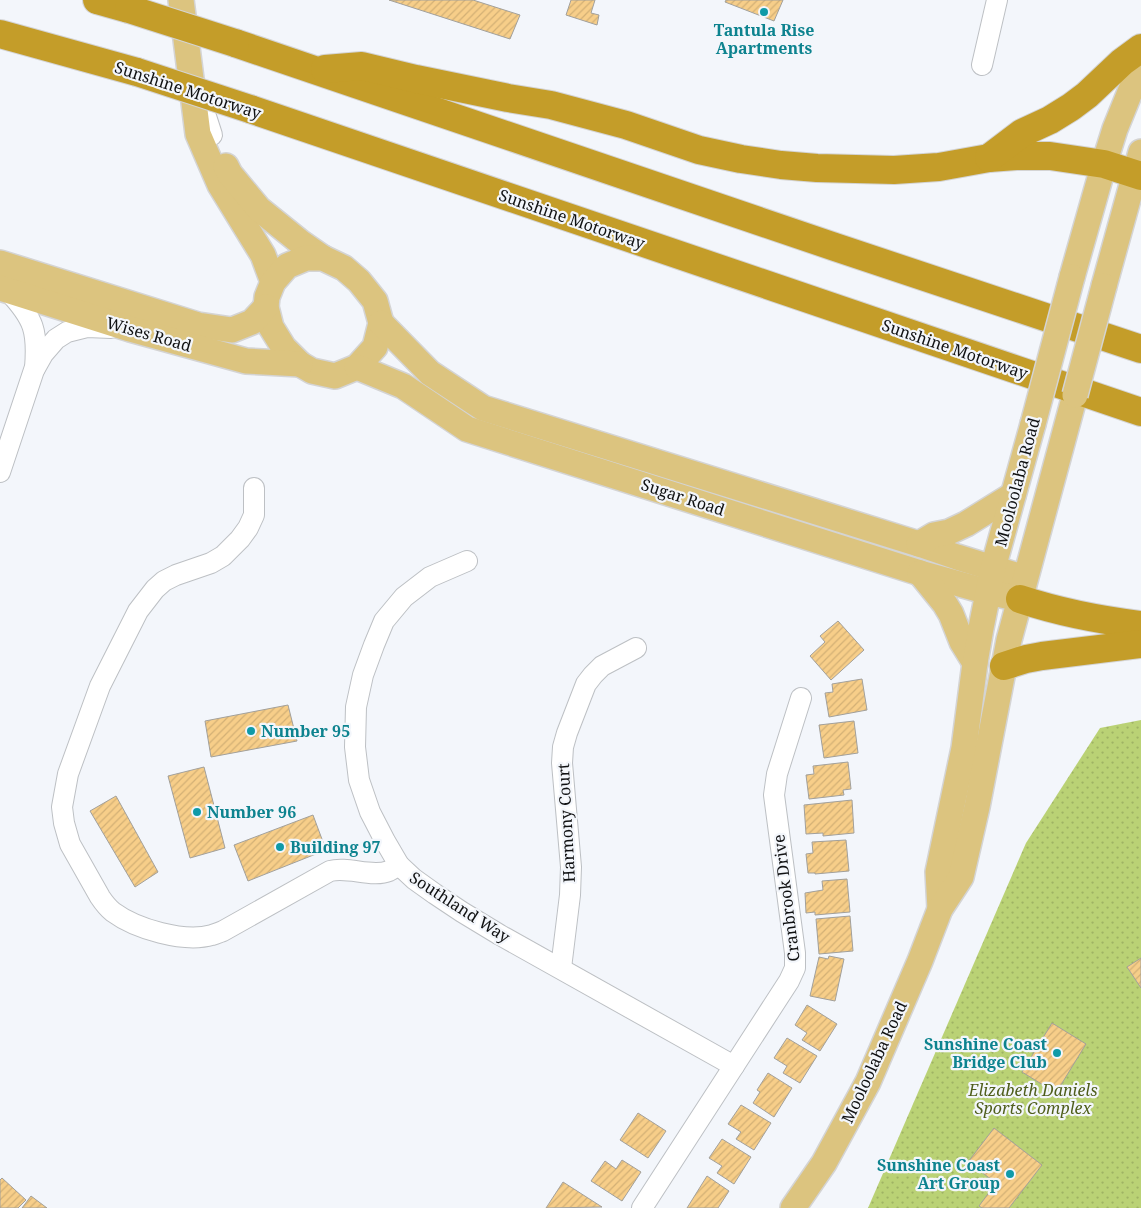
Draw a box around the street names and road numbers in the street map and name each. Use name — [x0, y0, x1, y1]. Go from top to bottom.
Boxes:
street label: Sunshine Motorway — [112, 56, 265, 124]
street label: Sunshine Motorway — [496, 184, 649, 255]
street label: Wises Road — [104, 311, 194, 357]
street label: Sunshine Motorway — [879, 314, 1032, 385]
street label: Mooloolaba Road — [989, 415, 1045, 549]
street label: Sugar Road — [638, 473, 728, 521]
street label: Harmony Court — [552, 763, 580, 883]
street label: Cranbrook Drive — [767, 833, 805, 963]
street label: Southland Way — [406, 866, 515, 948]
street label: Mooloolaba Road — [836, 997, 912, 1127]

